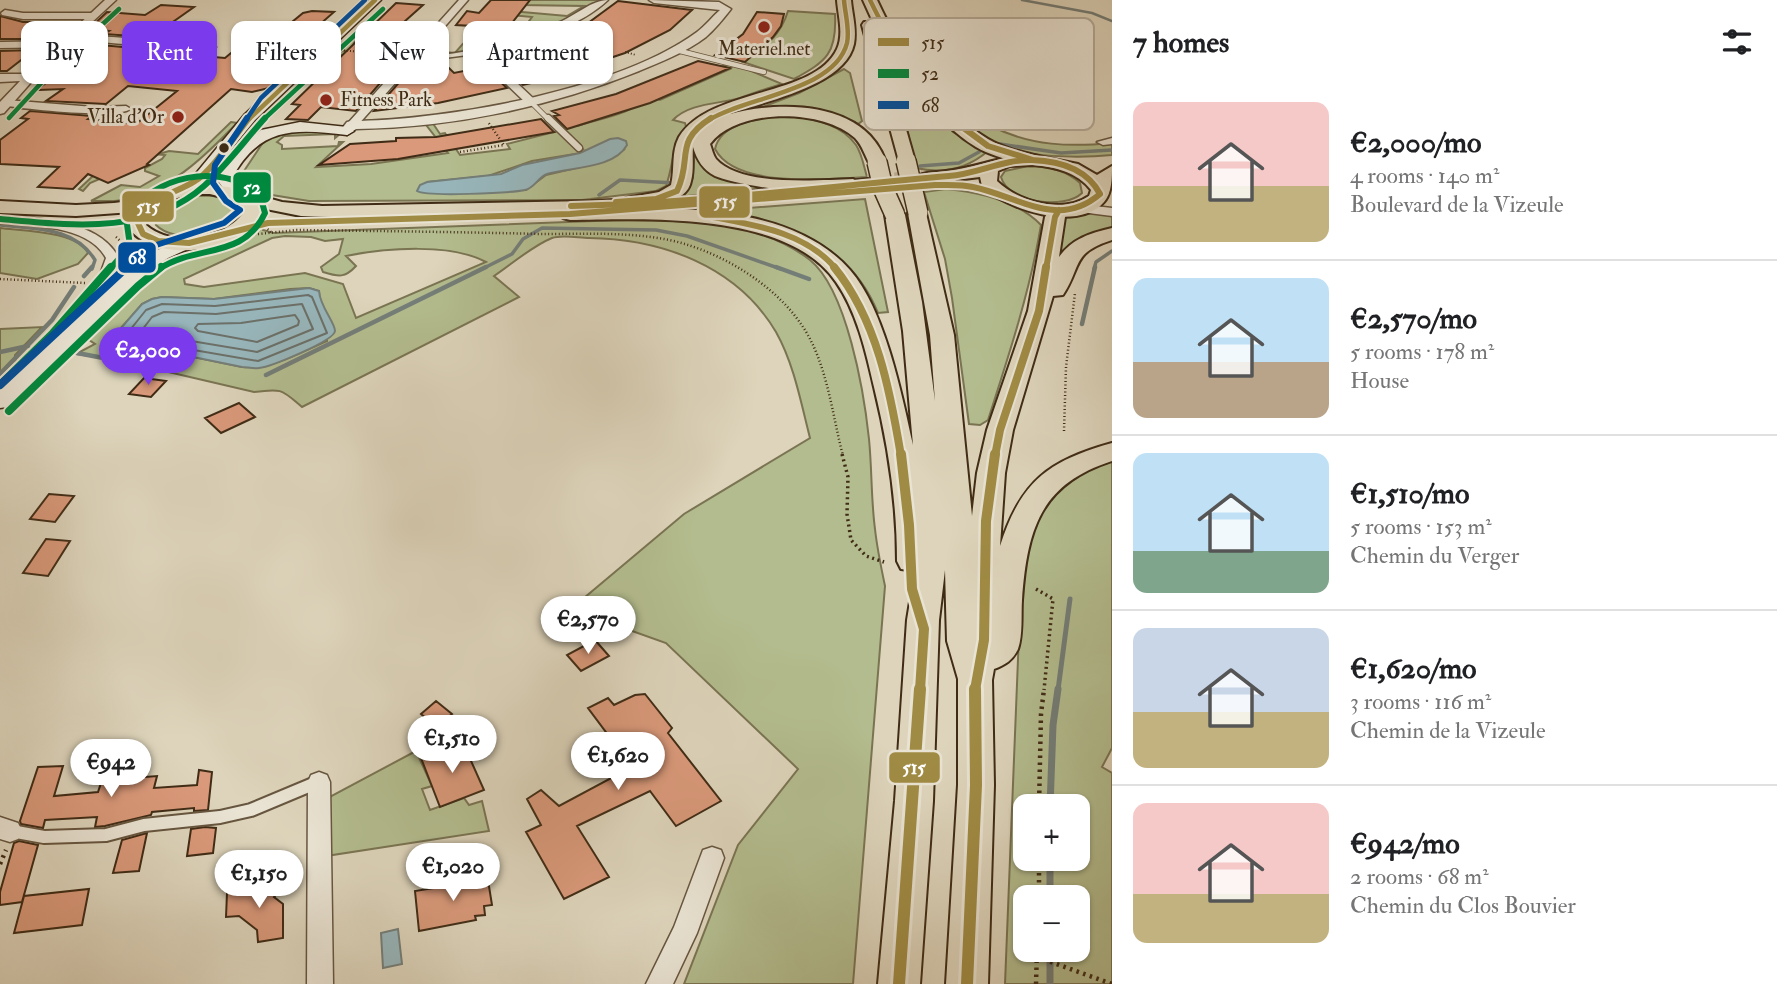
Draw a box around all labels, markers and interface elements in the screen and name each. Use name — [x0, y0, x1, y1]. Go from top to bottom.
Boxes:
legend — [864, 18, 1094, 130]
marker: Materiel.net — [756, 19, 772, 35]
chip: Buy — [21, 21, 108, 84]
chip: Rent — [122, 21, 217, 84]
chip: Filters — [231, 21, 341, 84]
chip: New — [355, 21, 449, 84]
chip: Apartment — [463, 21, 613, 84]
icon: filters — [1718, 23, 1756, 61]
text: 7 homes — [1133, 24, 1229, 61]
text: 515 — [921, 31, 945, 55]
place label: Materiel.net — [718, 37, 810, 61]
text: 52 — [921, 62, 939, 86]
place label: Fitness Park — [340, 88, 432, 112]
marker: Fitness Park — [318, 92, 334, 108]
text: 68 — [921, 94, 940, 118]
place label: Villa d'Or — [87, 105, 164, 129]
marker: Villa d'Or — [170, 109, 186, 125]
text: €2,000/mo — [1350, 124, 1481, 161]
icon: home — [1189, 130, 1273, 214]
unlabelled marker — [217, 141, 231, 155]
text: 4 rooms · 140 m² — [1350, 161, 1499, 190]
line badge: 52 — [232, 171, 272, 204]
text: 52 — [243, 176, 261, 200]
line badge: 515 — [698, 185, 751, 219]
line badge: 515 — [121, 190, 175, 223]
text: 515 — [713, 190, 737, 214]
text: Boulevard de la Vizeule — [1350, 190, 1564, 219]
text: 515 — [136, 195, 160, 219]
line badge: 68 — [117, 241, 157, 274]
text: 68 — [128, 246, 146, 270]
text: €2,570/mo — [1350, 300, 1477, 337]
icon: home — [1189, 306, 1273, 390]
pin: €2,000 — [91, 328, 205, 387]
text: €2,000 — [115, 335, 181, 364]
text: 5 rooms · 178 m² — [1350, 337, 1494, 366]
text: House — [1350, 366, 1409, 395]
text: €1,510/mo — [1350, 475, 1469, 512]
icon: home — [1189, 481, 1273, 565]
text: 5 rooms · 153 m² — [1350, 512, 1492, 541]
text: Chemin du Verger — [1350, 541, 1519, 570]
pin: €2,570 — [531, 596, 645, 656]
text: €2,570 — [557, 604, 619, 633]
text: €1,620/mo — [1350, 650, 1477, 687]
icon: home — [1189, 656, 1273, 740]
text: 3 rooms · 116 m² — [1350, 687, 1491, 716]
pin: €1,510 — [395, 716, 509, 775]
text: Chemin de la Vizeule — [1350, 716, 1546, 745]
text: €1,510 — [424, 723, 480, 752]
pin: €1,620 — [561, 732, 675, 792]
pin: €942 — [70, 740, 152, 799]
text: €1,620 — [587, 740, 649, 769]
text: €942 — [86, 747, 136, 776]
line badge: 515 — [888, 751, 941, 784]
text: 515 — [902, 756, 926, 780]
map controls — [1013, 794, 1090, 962]
button: + — [1013, 794, 1090, 871]
text: €942/mo — [1350, 825, 1460, 862]
icon: home — [1189, 831, 1273, 915]
pin: €1,020 — [396, 844, 510, 903]
pin: €1,150 — [202, 850, 316, 910]
text: €1,020 — [422, 851, 484, 880]
text: €1,150 — [231, 858, 287, 887]
text: 2 rooms · 68 m² — [1350, 862, 1489, 891]
button: − — [1013, 885, 1090, 962]
text: Chemin du Clos Bouvier — [1350, 891, 1576, 920]

